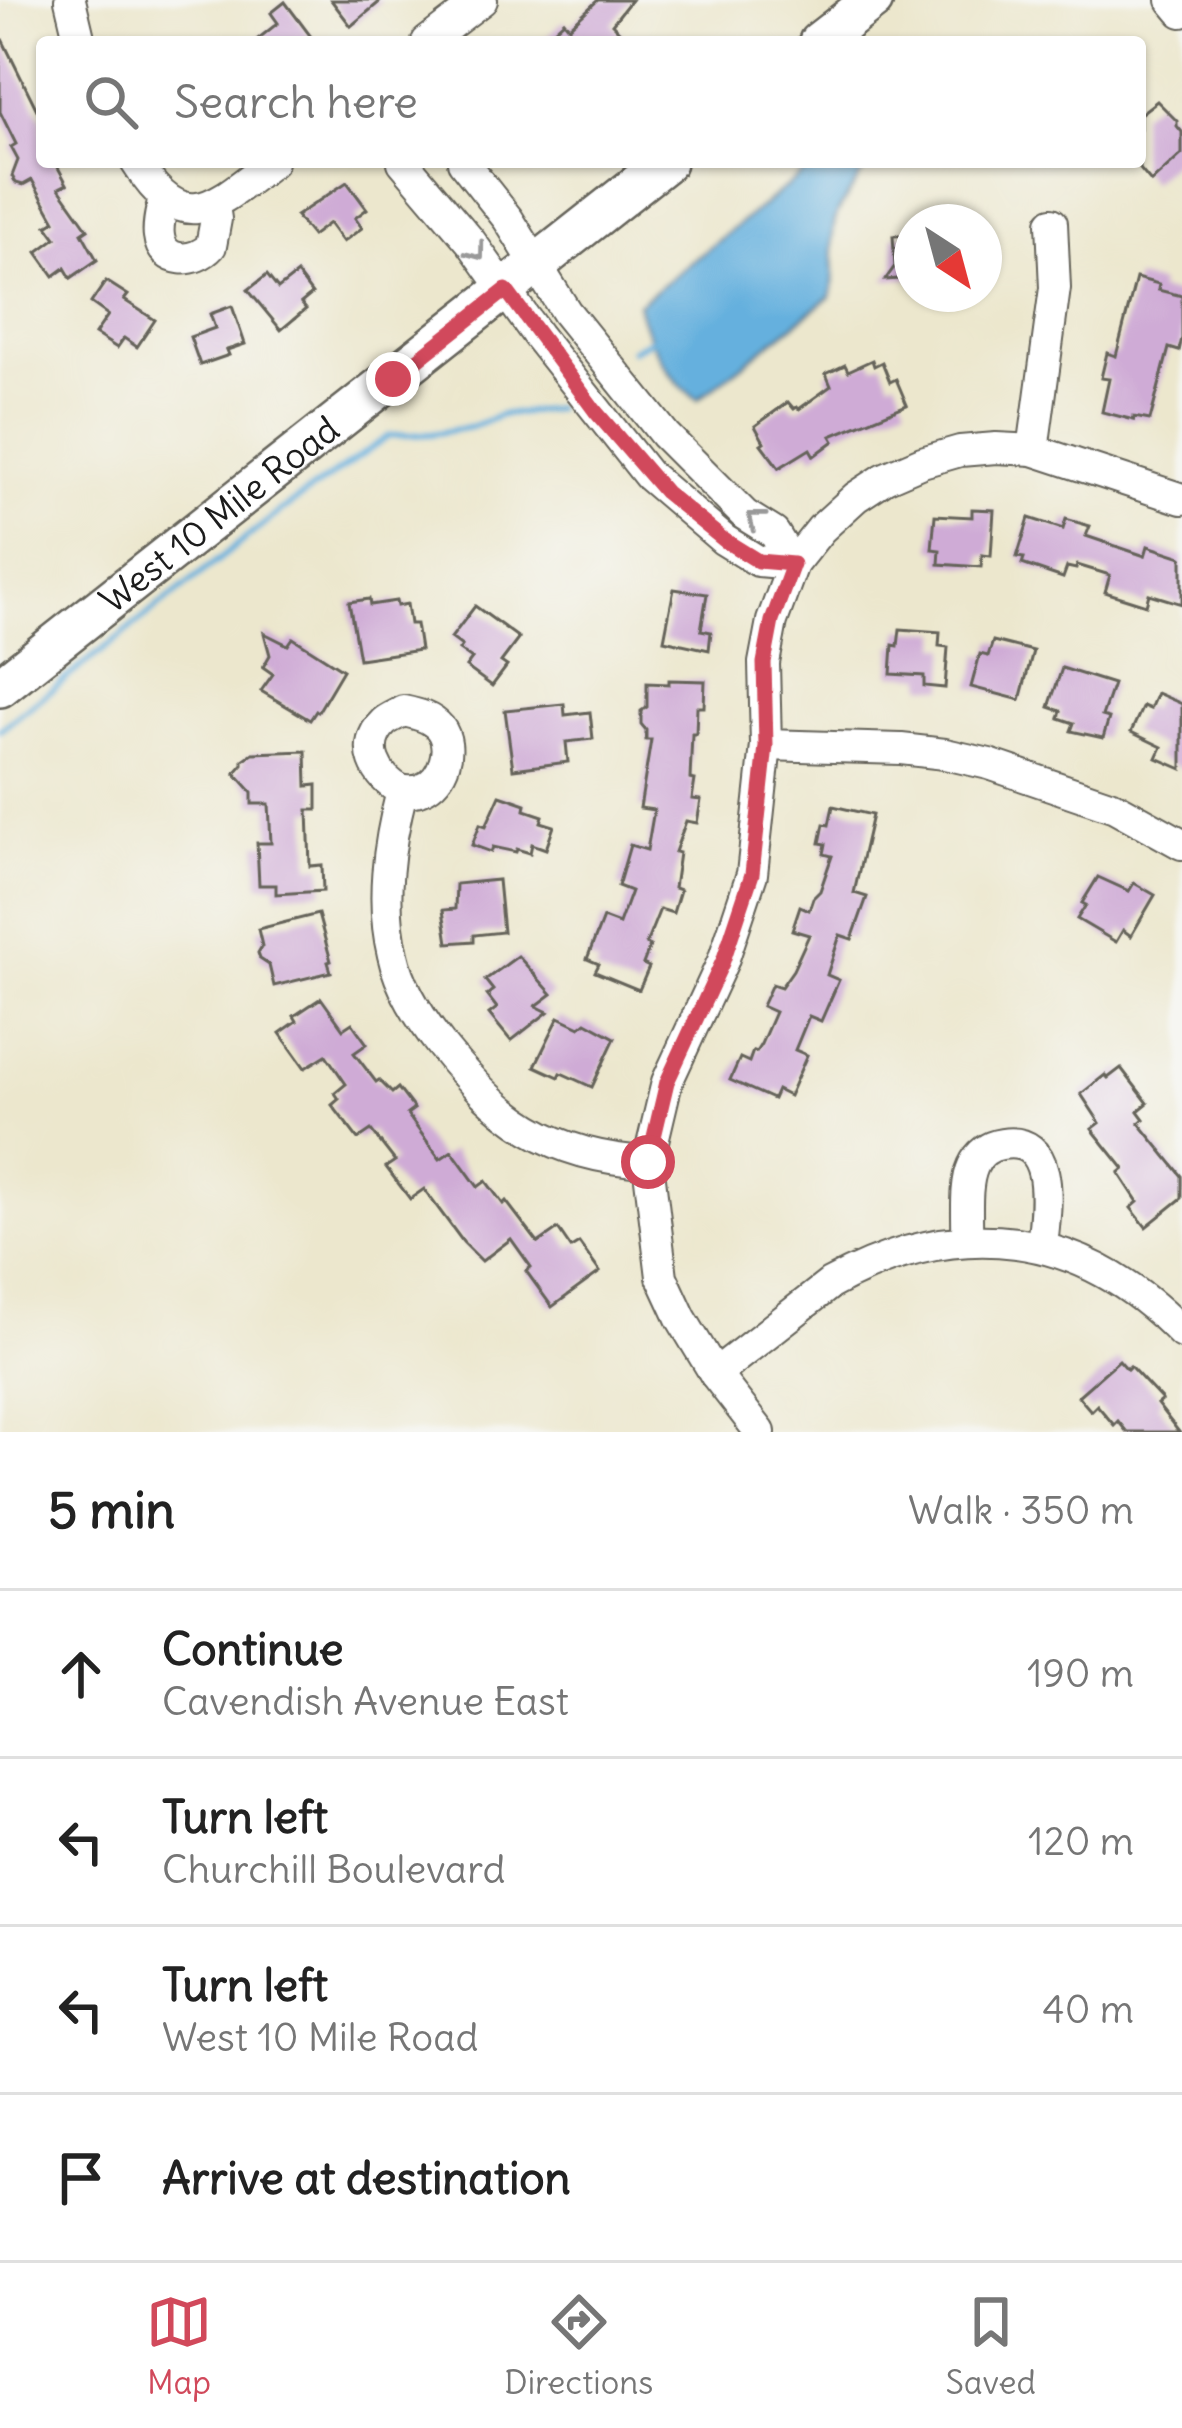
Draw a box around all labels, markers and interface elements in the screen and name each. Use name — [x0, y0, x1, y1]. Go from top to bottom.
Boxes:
search box — [36, 36, 1146, 168]
icon: search — [78, 69, 144, 135]
text: Search here — [174, 74, 418, 130]
north arrow — [894, 204, 1002, 312]
one-way arrow — [463, 239, 485, 260]
route end — [366, 352, 420, 406]
street label: West 10 Mile Road — [90, 406, 348, 622]
one-way arrow — [746, 512, 768, 533]
route start — [621, 1135, 675, 1189]
text: 5 min — [48, 1478, 175, 1542]
text: Walk · 350 m — [908, 1486, 1134, 1535]
text: Continue — [162, 1621, 344, 1677]
icon: ahead — [48, 1641, 114, 1707]
text: 190 m — [1027, 1649, 1134, 1698]
text: Cavendish Avenue East — [162, 1677, 569, 1726]
text: Turn left — [162, 1789, 328, 1845]
icon: left — [48, 1809, 114, 1875]
text: 120 m — [1028, 1817, 1134, 1866]
text: Churchill Boulevard — [162, 1845, 506, 1894]
text: Turn left — [162, 1957, 328, 2013]
icon: left — [48, 1977, 114, 2043]
text: 40 m — [1042, 1985, 1134, 2034]
text: West 10 Mile Road — [162, 2013, 478, 2062]
icon: arrive — [48, 2145, 114, 2211]
text: Arrive at destination — [162, 2150, 571, 2206]
tab: Map — [146, 2289, 212, 2403]
tab: Directions — [504, 2289, 653, 2403]
tab: Saved — [946, 2289, 1036, 2403]

